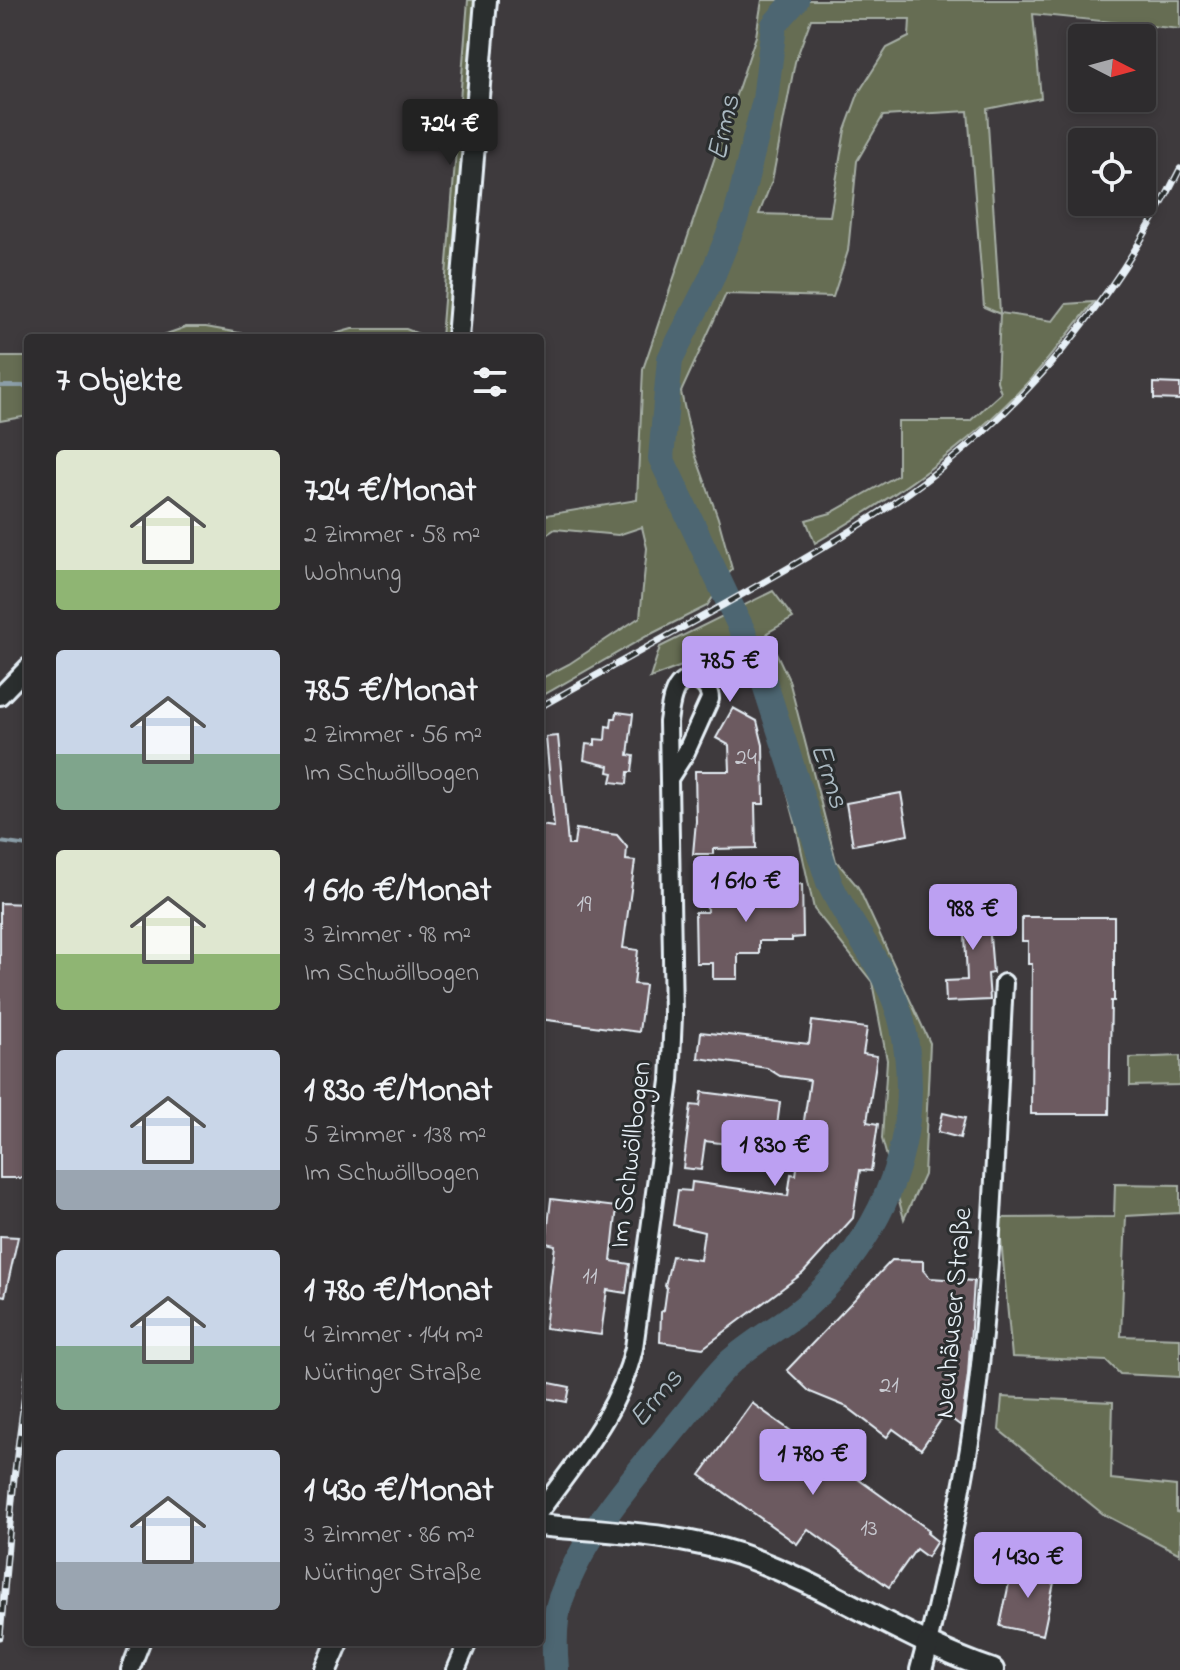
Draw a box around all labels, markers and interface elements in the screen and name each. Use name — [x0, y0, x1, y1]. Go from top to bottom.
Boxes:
north arrow — [1068, 24, 1156, 112]
map controls — [1068, 24, 1156, 216]
water label: Erms — [696, 90, 754, 165]
pin: 724 € — [394, 99, 506, 167]
text: 724 € — [421, 106, 479, 144]
button: locate — [1068, 128, 1156, 216]
text: 7 Objekte — [56, 357, 182, 407]
icon: filters — [468, 360, 512, 404]
text: 724 €/Monat — [304, 467, 477, 517]
icon: home — [120, 482, 216, 578]
text: 2 Zimmer · 58 m² — [304, 517, 481, 555]
text: Wohnung — [304, 555, 401, 593]
pin: 785 € — [674, 636, 786, 704]
text: 785 € — [700, 643, 760, 681]
text: 785 €/Monat — [304, 667, 478, 717]
icon: home — [120, 682, 216, 778]
text: 2 Zimmer · 56 m² — [304, 717, 482, 755]
water label: Erms — [797, 738, 859, 815]
house number: 24 — [735, 741, 757, 776]
text: Im Schwöllbogen — [304, 755, 479, 793]
pin: 1 610 € — [672, 856, 820, 924]
text: 1 610 € — [711, 863, 781, 901]
text: 1 610 €/Monat — [304, 867, 491, 917]
icon: home — [120, 882, 216, 978]
pin: 988 € — [917, 884, 1029, 952]
house number: 19 — [577, 888, 592, 923]
text: 988 € — [947, 891, 999, 929]
text: 3 Zimmer · 98 m² — [304, 917, 471, 955]
text: Im Schwöllbogen — [304, 955, 479, 993]
street label: Im Schwöllbogen — [600, 1059, 664, 1251]
text: 1 830 €/Monat — [304, 1067, 492, 1117]
icon: home — [120, 1082, 216, 1178]
text: 5 Zimmer · 138 m² — [304, 1117, 487, 1155]
pin: 1 830 € — [701, 1120, 849, 1188]
text: 1 830 € — [739, 1127, 811, 1165]
text: Im Schwöllbogen — [304, 1155, 479, 1193]
street label: Neuhäuser Straße — [925, 1205, 985, 1420]
house number: 11 — [582, 1260, 598, 1295]
text: 1 780 €/Monat — [304, 1267, 492, 1317]
icon: home — [120, 1282, 216, 1378]
text: 4 Zimmer · 144 m² — [304, 1317, 483, 1355]
text: Nürtinger Straße — [304, 1355, 481, 1393]
water label: Erms — [619, 1359, 696, 1438]
house number: 21 — [879, 1369, 899, 1404]
pin: 1 780 € — [739, 1429, 887, 1497]
text: 1 780 € — [777, 1436, 849, 1474]
text: 1 430 €/Monat — [304, 1467, 494, 1517]
icon: home — [120, 1482, 216, 1578]
house number: 13 — [860, 1512, 878, 1547]
text: 3 Zimmer · 86 m² — [304, 1517, 475, 1555]
pin: 1 430 € — [954, 1532, 1102, 1600]
text: 1 430 € — [992, 1539, 1064, 1577]
text: Nürtinger Straße — [304, 1555, 481, 1593]

